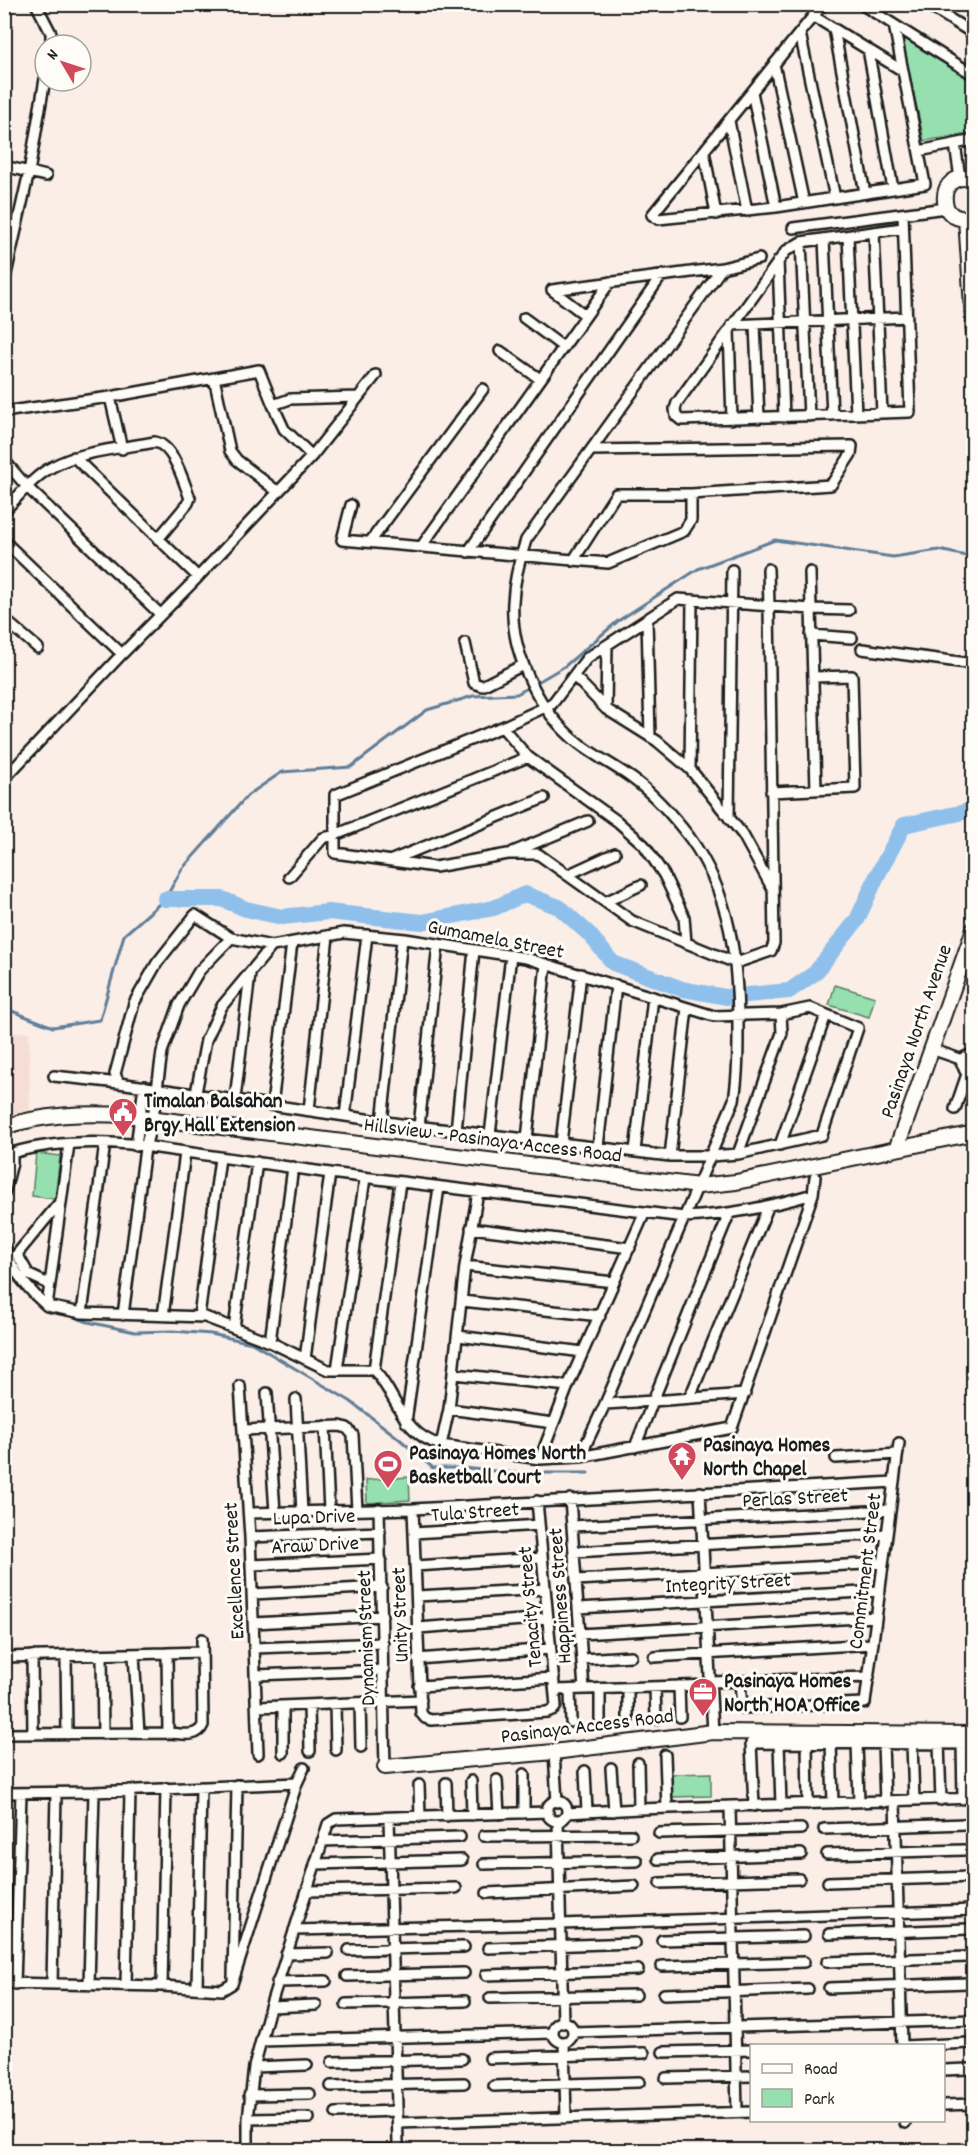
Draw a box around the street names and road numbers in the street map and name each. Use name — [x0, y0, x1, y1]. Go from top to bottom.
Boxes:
street label: Gumamela Street — [425, 913, 566, 969]
street label: Pasinaya North Avenue — [874, 941, 962, 1123]
street label: Hillsview - Pasinaya Access Road — [362, 1111, 623, 1173]
street label: Perlas Street — [741, 1482, 849, 1518]
street label: Commitment Street — [843, 1491, 891, 1651]
street label: Tula Street — [430, 1496, 520, 1532]
street label: Excellence Street — [217, 1501, 255, 1640]
street label: Lupa Drive — [272, 1503, 356, 1535]
street label: Happiness Street — [542, 1527, 582, 1665]
street label: Araw Drive — [270, 1530, 360, 1564]
street label: Tenacity Street — [512, 1545, 552, 1669]
street label: Unity Street — [385, 1566, 419, 1663]
street label: Integrity Street — [664, 1567, 792, 1603]
street label: Dynamism Street — [351, 1569, 385, 1707]
street label: Pasinaya Access Road — [499, 1702, 676, 1753]

